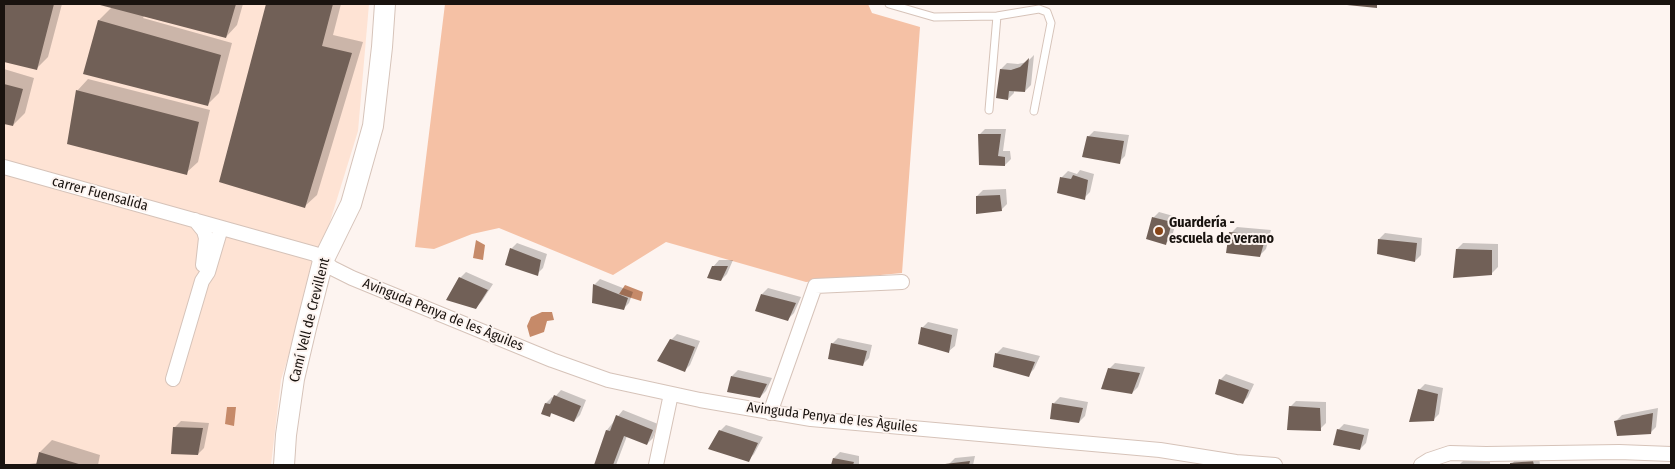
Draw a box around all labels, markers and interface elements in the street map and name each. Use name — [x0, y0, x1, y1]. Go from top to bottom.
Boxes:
street label: carrer Fuensalida — [50, 173, 150, 215]
place label: Guardería - escuela de verano — [1169, 215, 1274, 248]
marker: Guardería - escuela de verano — [1153, 225, 1165, 237]
street label: Camí Vell de Crevillent — [286, 256, 334, 384]
street label: Avinguda Penya de les Àguiles — [360, 275, 526, 355]
street label: Avinguda Penya de les Àguiles — [746, 399, 918, 437]

